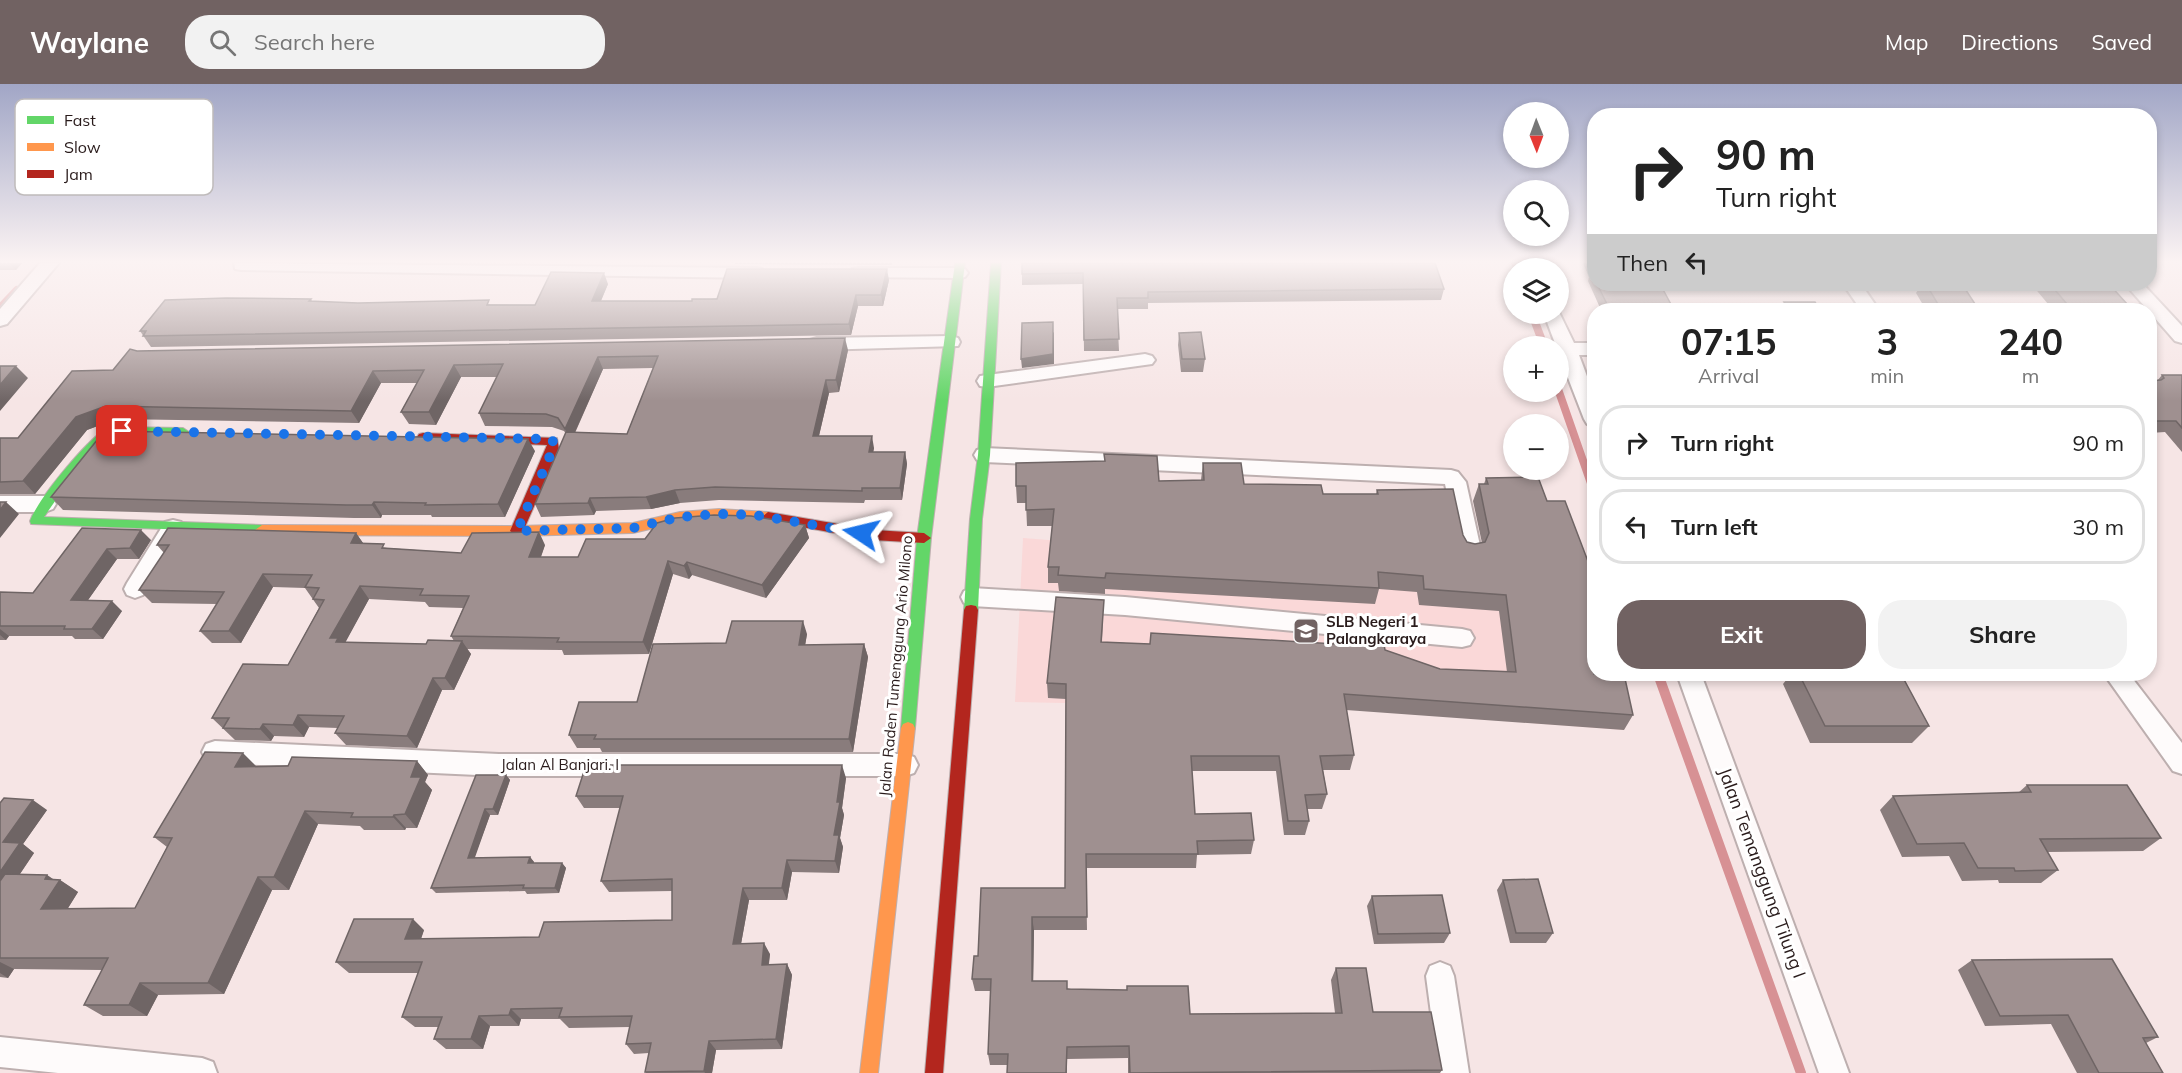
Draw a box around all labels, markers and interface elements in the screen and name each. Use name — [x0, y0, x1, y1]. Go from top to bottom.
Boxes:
search box — [185, 15, 605, 69]
text: Waylane — [30, 25, 149, 60]
icon: search — [206, 26, 239, 59]
text: Search here — [254, 28, 375, 56]
text: Map — [1885, 29, 1928, 55]
text: Directions — [1961, 29, 2058, 55]
text: Saved — [2091, 29, 2152, 55]
legend — [15, 99, 213, 195]
north arrow — [1503, 102, 1569, 168]
map controls — [1503, 102, 1569, 480]
text: Fast — [64, 110, 96, 130]
text: 90 m — [1716, 128, 1816, 181]
icon: right — [1617, 132, 1695, 210]
text: Slow — [64, 137, 101, 157]
text: Jam — [64, 164, 93, 184]
button: search — [1503, 180, 1569, 246]
text: Turn right — [1716, 180, 1836, 214]
icon: left — [1680, 246, 1713, 279]
text: Then — [1617, 249, 1668, 277]
button: layers — [1503, 258, 1569, 324]
text: 07:15 — [1681, 319, 1776, 364]
text: 3 — [1876, 319, 1898, 364]
text: 240 — [1998, 319, 2063, 364]
button: + — [1503, 336, 1569, 402]
text: Arrival — [1698, 363, 1759, 388]
text: min — [1870, 363, 1904, 388]
text: m — [2022, 363, 2039, 388]
pin — [96, 405, 147, 456]
icon: arrive — [105, 414, 138, 447]
button: − — [1503, 414, 1569, 480]
icon: right — [1620, 426, 1653, 459]
text: Turn right — [1671, 429, 1774, 457]
text: 90 m — [2073, 429, 2124, 457]
position arrow — [829, 501, 893, 565]
icon: left — [1620, 510, 1653, 543]
text: Turn left — [1671, 513, 1758, 541]
text: 30 m — [2073, 513, 2124, 541]
street label: Jalan Raden Tumenggung Ario Milono — [875, 535, 916, 797]
button: Exit — [1617, 600, 1866, 669]
button: Share — [1878, 600, 2127, 669]
place label: SLB Negeri 1 Palangkaraya — [1326, 612, 1426, 648]
school or university icon: SLB Negeri 1 Palangkaraya — [1291, 616, 1321, 646]
street label: Jalan Al Banjari. I — [501, 755, 619, 774]
street label: Jalan Temanggung Tilung I — [1714, 764, 1811, 981]

